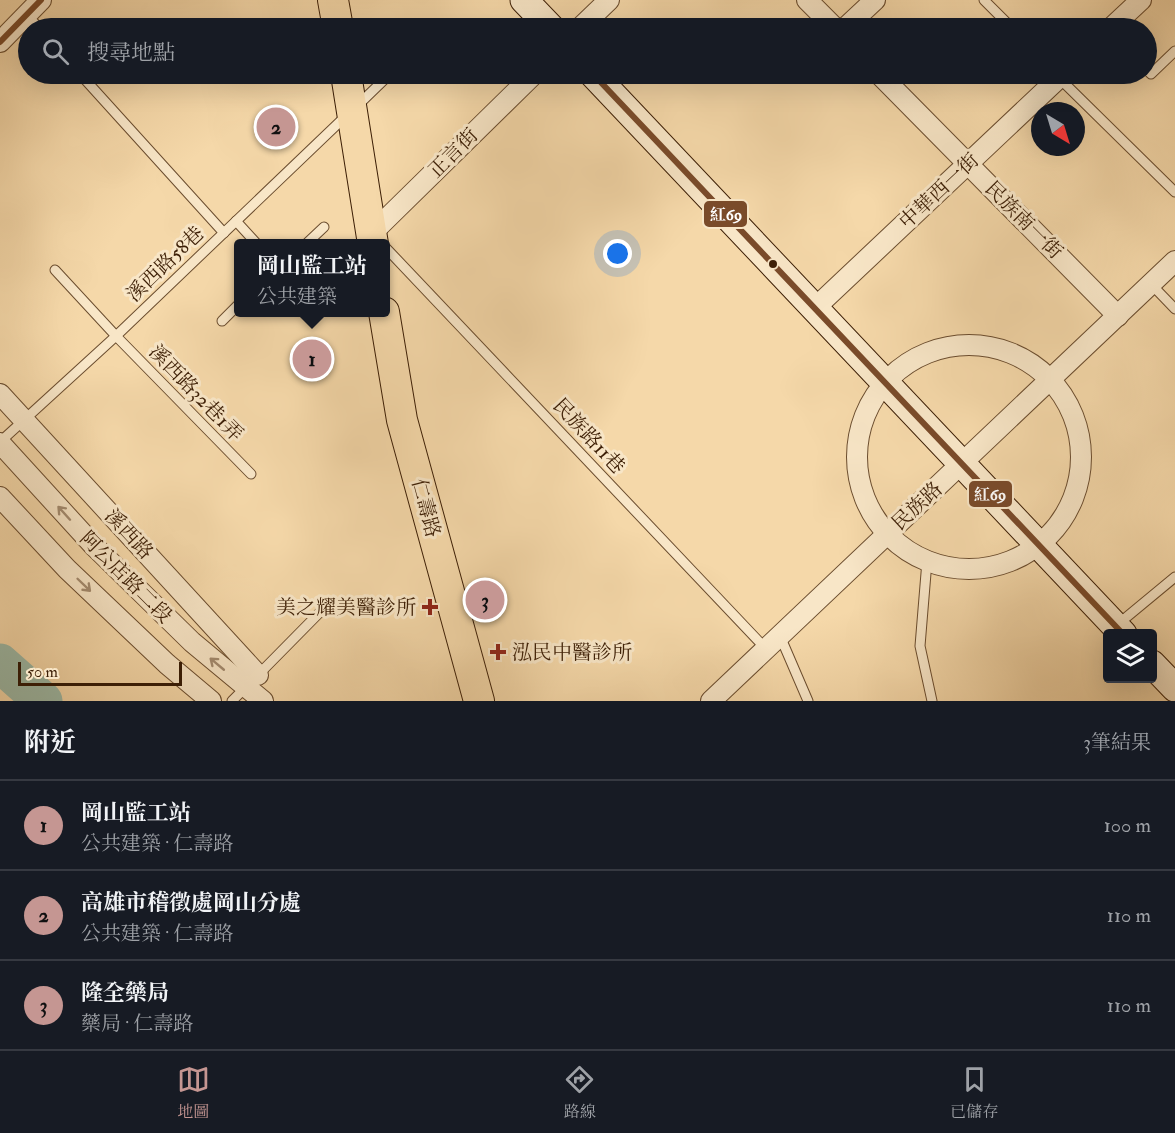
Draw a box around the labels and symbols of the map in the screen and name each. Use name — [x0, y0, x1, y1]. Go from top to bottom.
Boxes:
north arrow — [1031, 102, 1085, 156]
pin: 2 — [256, 104, 296, 150]
street label: 正言街 — [423, 123, 483, 183]
street label: 中華西一街 — [894, 148, 984, 234]
street label: 民族南一街 — [980, 176, 1068, 264]
line badge: 紅69 — [703, 200, 748, 228]
text: 紅69 — [710, 205, 742, 225]
street label: 溪西路58巷 — [121, 221, 209, 307]
your location — [603, 239, 632, 268]
unlabelled marker — [767, 258, 779, 270]
pin: 1 — [292, 336, 332, 382]
street label: 溪西路32巷1弄 — [144, 339, 248, 447]
street label: 民族路11巷 — [548, 393, 630, 479]
street label: 仁壽路 — [406, 476, 446, 540]
street label: 民族路 — [887, 476, 947, 536]
line badge: 紅69 — [968, 480, 1013, 508]
text: 紅69 — [974, 485, 1006, 505]
street label: 溪西路 — [99, 504, 159, 564]
one-way arrow — [57, 505, 71, 520]
street label: 阿公店路二段 — [75, 526, 177, 628]
one-way arrow — [76, 578, 91, 592]
pin: 3 — [466, 578, 504, 622]
place label: 美之耀美醫診所 — [276, 595, 416, 620]
marker: 美之耀美醫診所 — [421, 598, 439, 616]
place label: 泓民中醫診所 — [512, 640, 632, 665]
marker: 泓民中醫診所 — [489, 643, 507, 661]
one-way arrow — [210, 657, 225, 671]
scale bar — [18, 659, 182, 686]

